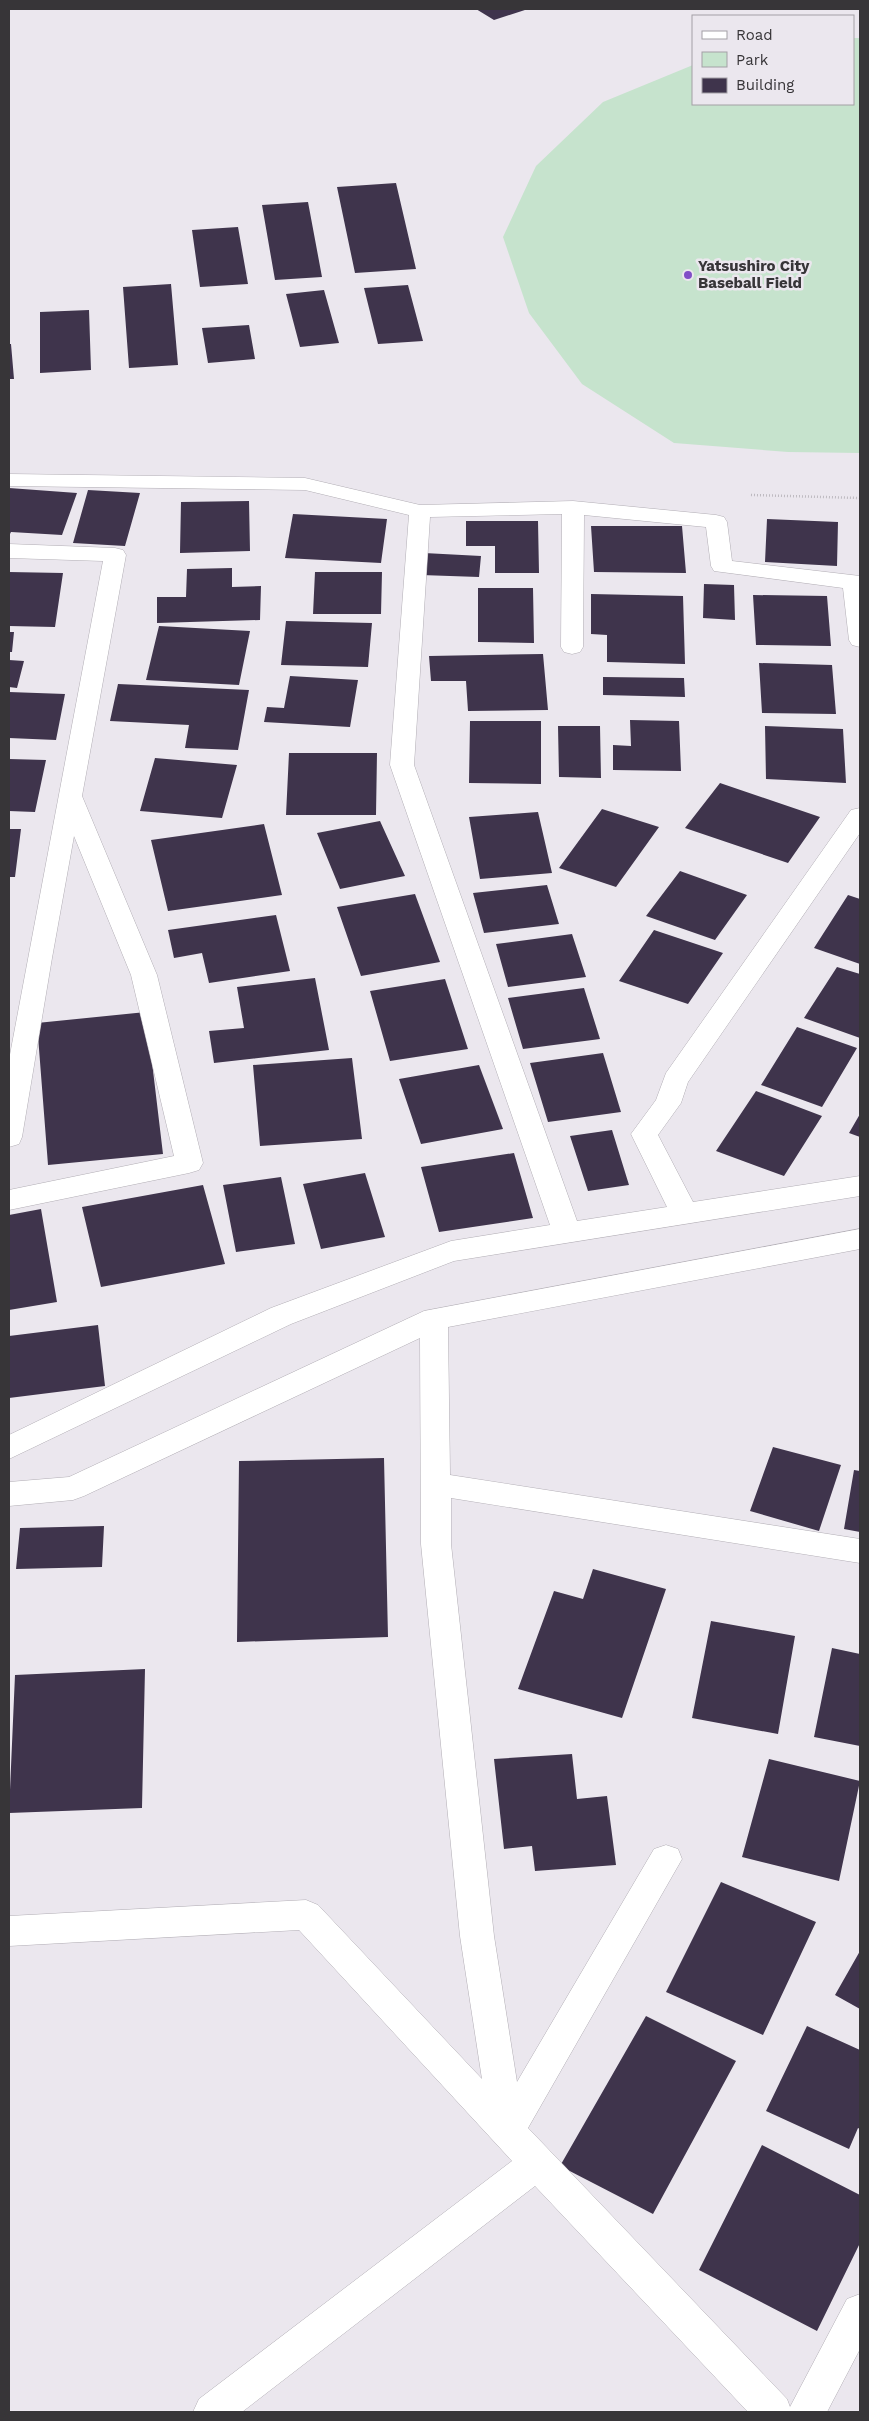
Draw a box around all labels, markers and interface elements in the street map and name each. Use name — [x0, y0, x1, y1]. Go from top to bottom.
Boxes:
legend — [692, 15, 854, 105]
text: Road — [736, 26, 773, 44]
text: Park — [736, 51, 769, 69]
text: Building — [736, 76, 794, 94]
place label: Yatsushiro City Baseball Field — [698, 257, 810, 292]
marker: Yatsushiro City Baseball Field — [682, 269, 694, 281]

